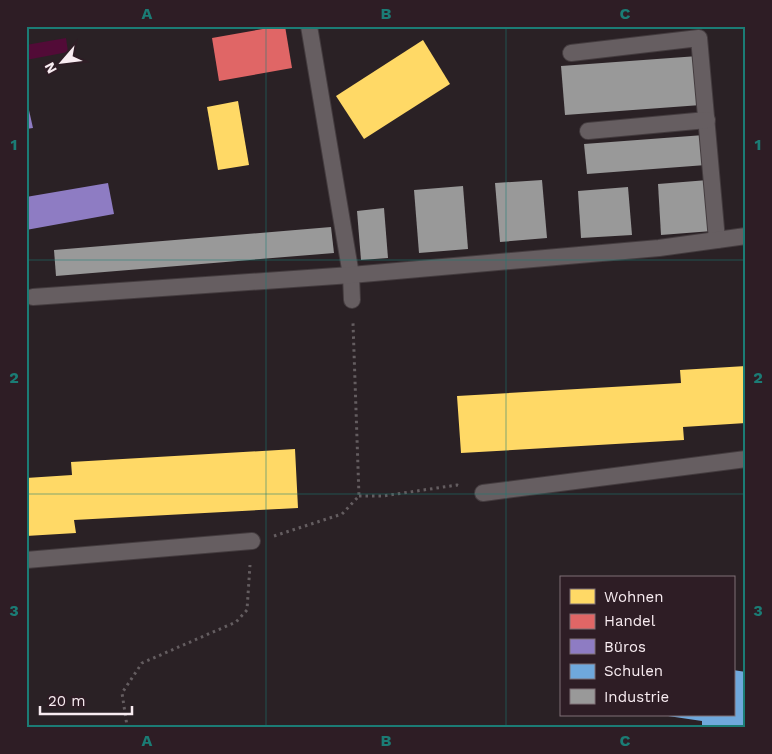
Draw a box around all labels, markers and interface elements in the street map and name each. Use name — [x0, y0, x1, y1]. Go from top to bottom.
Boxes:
text: A — [142, 4, 153, 23]
text: B — [381, 4, 392, 23]
text: C — [620, 4, 631, 23]
north arrow — [38, 38, 88, 88]
text: N — [41, 60, 60, 76]
text: 1 — [11, 135, 17, 154]
text: 1 — [755, 135, 761, 154]
text: 2 — [9, 368, 19, 387]
text: 2 — [753, 368, 763, 387]
legend — [560, 576, 734, 716]
text: Wohnen — [604, 588, 663, 606]
text: 3 — [9, 601, 19, 620]
text: 3 — [753, 601, 763, 620]
text: Handel — [604, 612, 656, 630]
text: Büros — [604, 638, 646, 656]
text: Schulen — [604, 662, 663, 680]
scale bar — [40, 684, 132, 716]
text: Industrie — [604, 688, 669, 706]
text: 20 m — [48, 692, 86, 710]
text: A — [142, 731, 153, 750]
text: B — [381, 731, 392, 750]
text: C — [620, 731, 631, 750]

